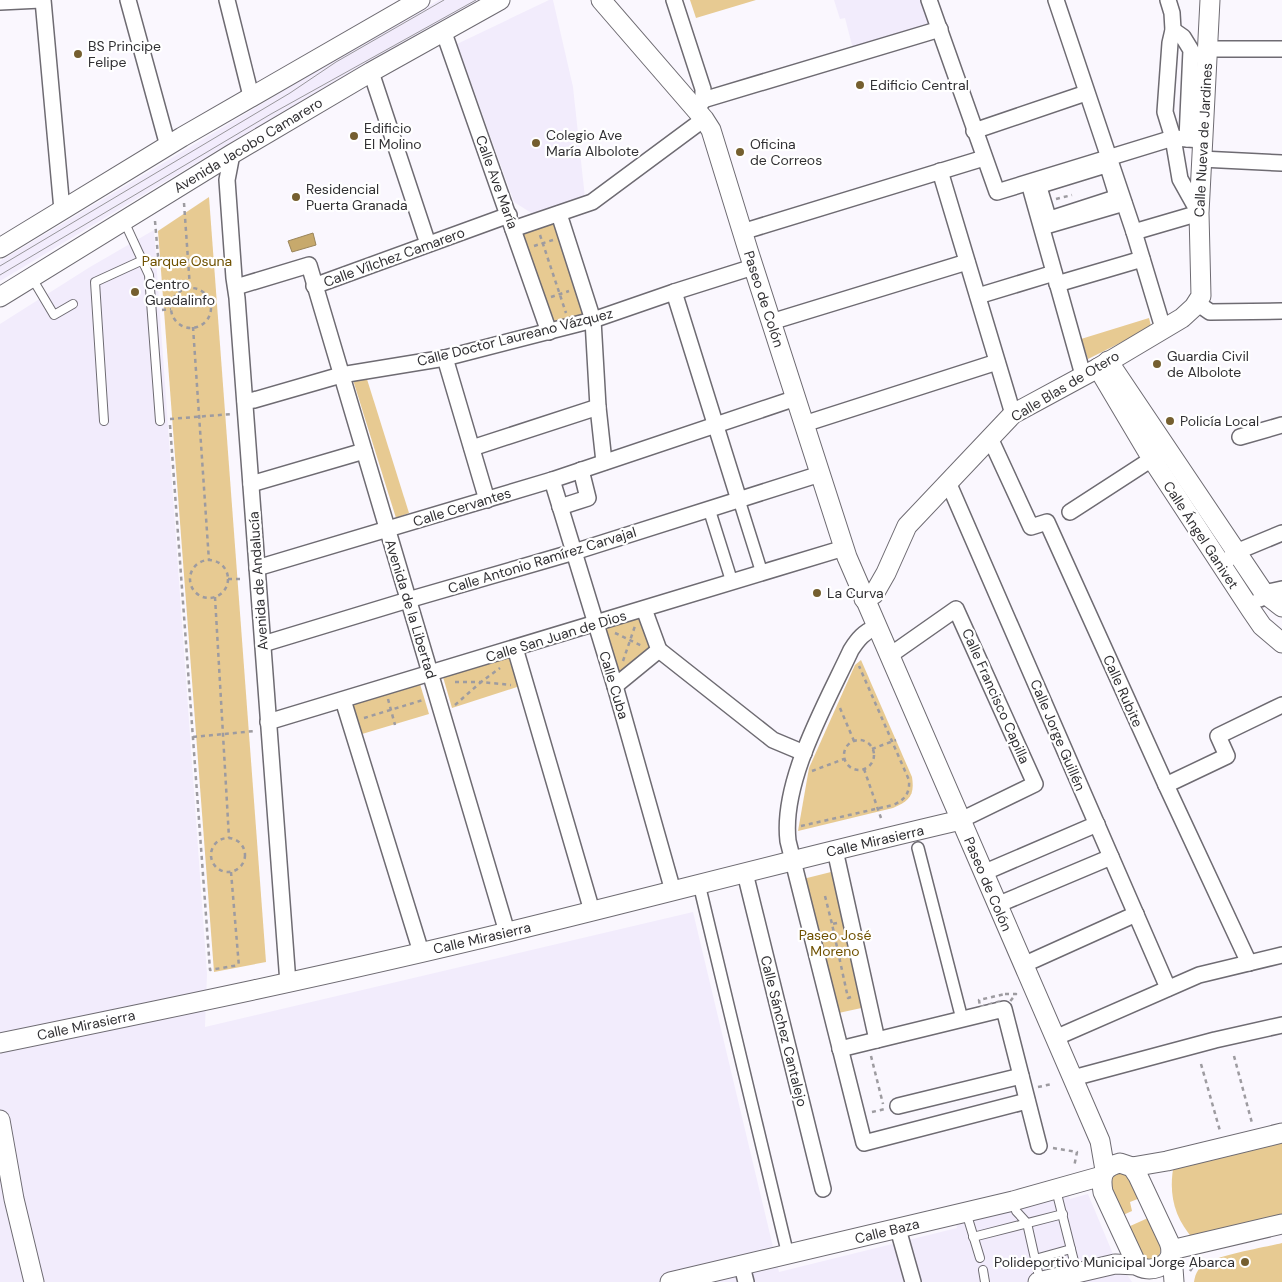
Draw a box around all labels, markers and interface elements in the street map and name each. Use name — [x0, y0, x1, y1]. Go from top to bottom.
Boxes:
place label: BS Principe Felipe — [88, 37, 161, 71]
marker: BS Principe Felipe — [72, 48, 84, 60]
street label: Calle Nueva de Jardines — [1190, 62, 1216, 218]
place label: Edificio Central — [870, 76, 969, 94]
marker: Edificio Central — [854, 79, 866, 91]
street label: Avenida Jacobo Camarero — [170, 93, 326, 197]
place label: Edificio El Molino — [364, 119, 422, 153]
place label: Colegio Ave María Albolote — [546, 126, 639, 160]
marker: Edificio El Molino — [348, 130, 360, 142]
street label: Calle Ave María — [472, 133, 522, 231]
place label: Oficina de Correos — [750, 135, 822, 169]
marker: Colegio Ave María Albolote — [530, 137, 542, 149]
marker: Oficina de Correos — [734, 146, 746, 158]
place label: Residencial Puerta Granada — [306, 180, 408, 214]
marker: Residencial Puerta Granada — [290, 191, 302, 203]
street label: Calle Vílchez Camarero — [321, 223, 467, 291]
street label: Paseo de Colón — [740, 248, 788, 350]
park label: Parque Osuna — [142, 252, 232, 270]
place label: Centro Guadalinfo — [145, 275, 215, 309]
marker: Centro Guadalinfo — [129, 286, 141, 298]
street label: Calle Doctor Laureano Vázquez — [415, 304, 615, 370]
street label: Calle Blas de Otero — [1008, 347, 1122, 425]
place label: Guardia Civil de Albolote — [1167, 347, 1249, 381]
marker: Guardia Civil de Albolote — [1151, 358, 1163, 370]
place label: Policía Local — [1180, 412, 1259, 430]
marker: Policía Local — [1164, 415, 1176, 427]
street label: Calle Ángel Ganivet — [1159, 478, 1243, 592]
street label: Calle Cervantes — [411, 484, 513, 530]
street label: Avenida de Andalucía — [244, 511, 272, 651]
street label: Calle Antonio Ramírez Carvajal — [446, 523, 638, 597]
street label: Avenida de la Libertad — [381, 537, 441, 681]
place label: La Curva — [827, 584, 884, 602]
marker: La Curva — [811, 587, 823, 599]
street label: Calle San Juan de Dios — [483, 606, 629, 666]
street label: Calle Francisco Capilla — [958, 626, 1034, 766]
street label: Calle Cuba — [595, 649, 633, 721]
street label: Calle Rubite — [1099, 652, 1147, 730]
street label: Calle Jorge Guillén — [1026, 677, 1090, 793]
street label: Calle Mirasierra — [824, 821, 926, 861]
street label: Paseo de Colón — [960, 834, 1016, 934]
street label: Calle Mirasierra — [431, 918, 533, 958]
park label: Paseo José Moreno — [799, 926, 871, 960]
street label: Calle Sánchez Cantalejo — [757, 954, 811, 1108]
street label: Calle Mirasierra — [35, 1006, 137, 1044]
street label: Calle Baza — [853, 1214, 921, 1248]
place label: Polideportivo Municipal Jorge Abarca — [994, 1253, 1235, 1271]
marker: Polideportivo Municipal Jorge Abarca — [1239, 1256, 1251, 1268]

